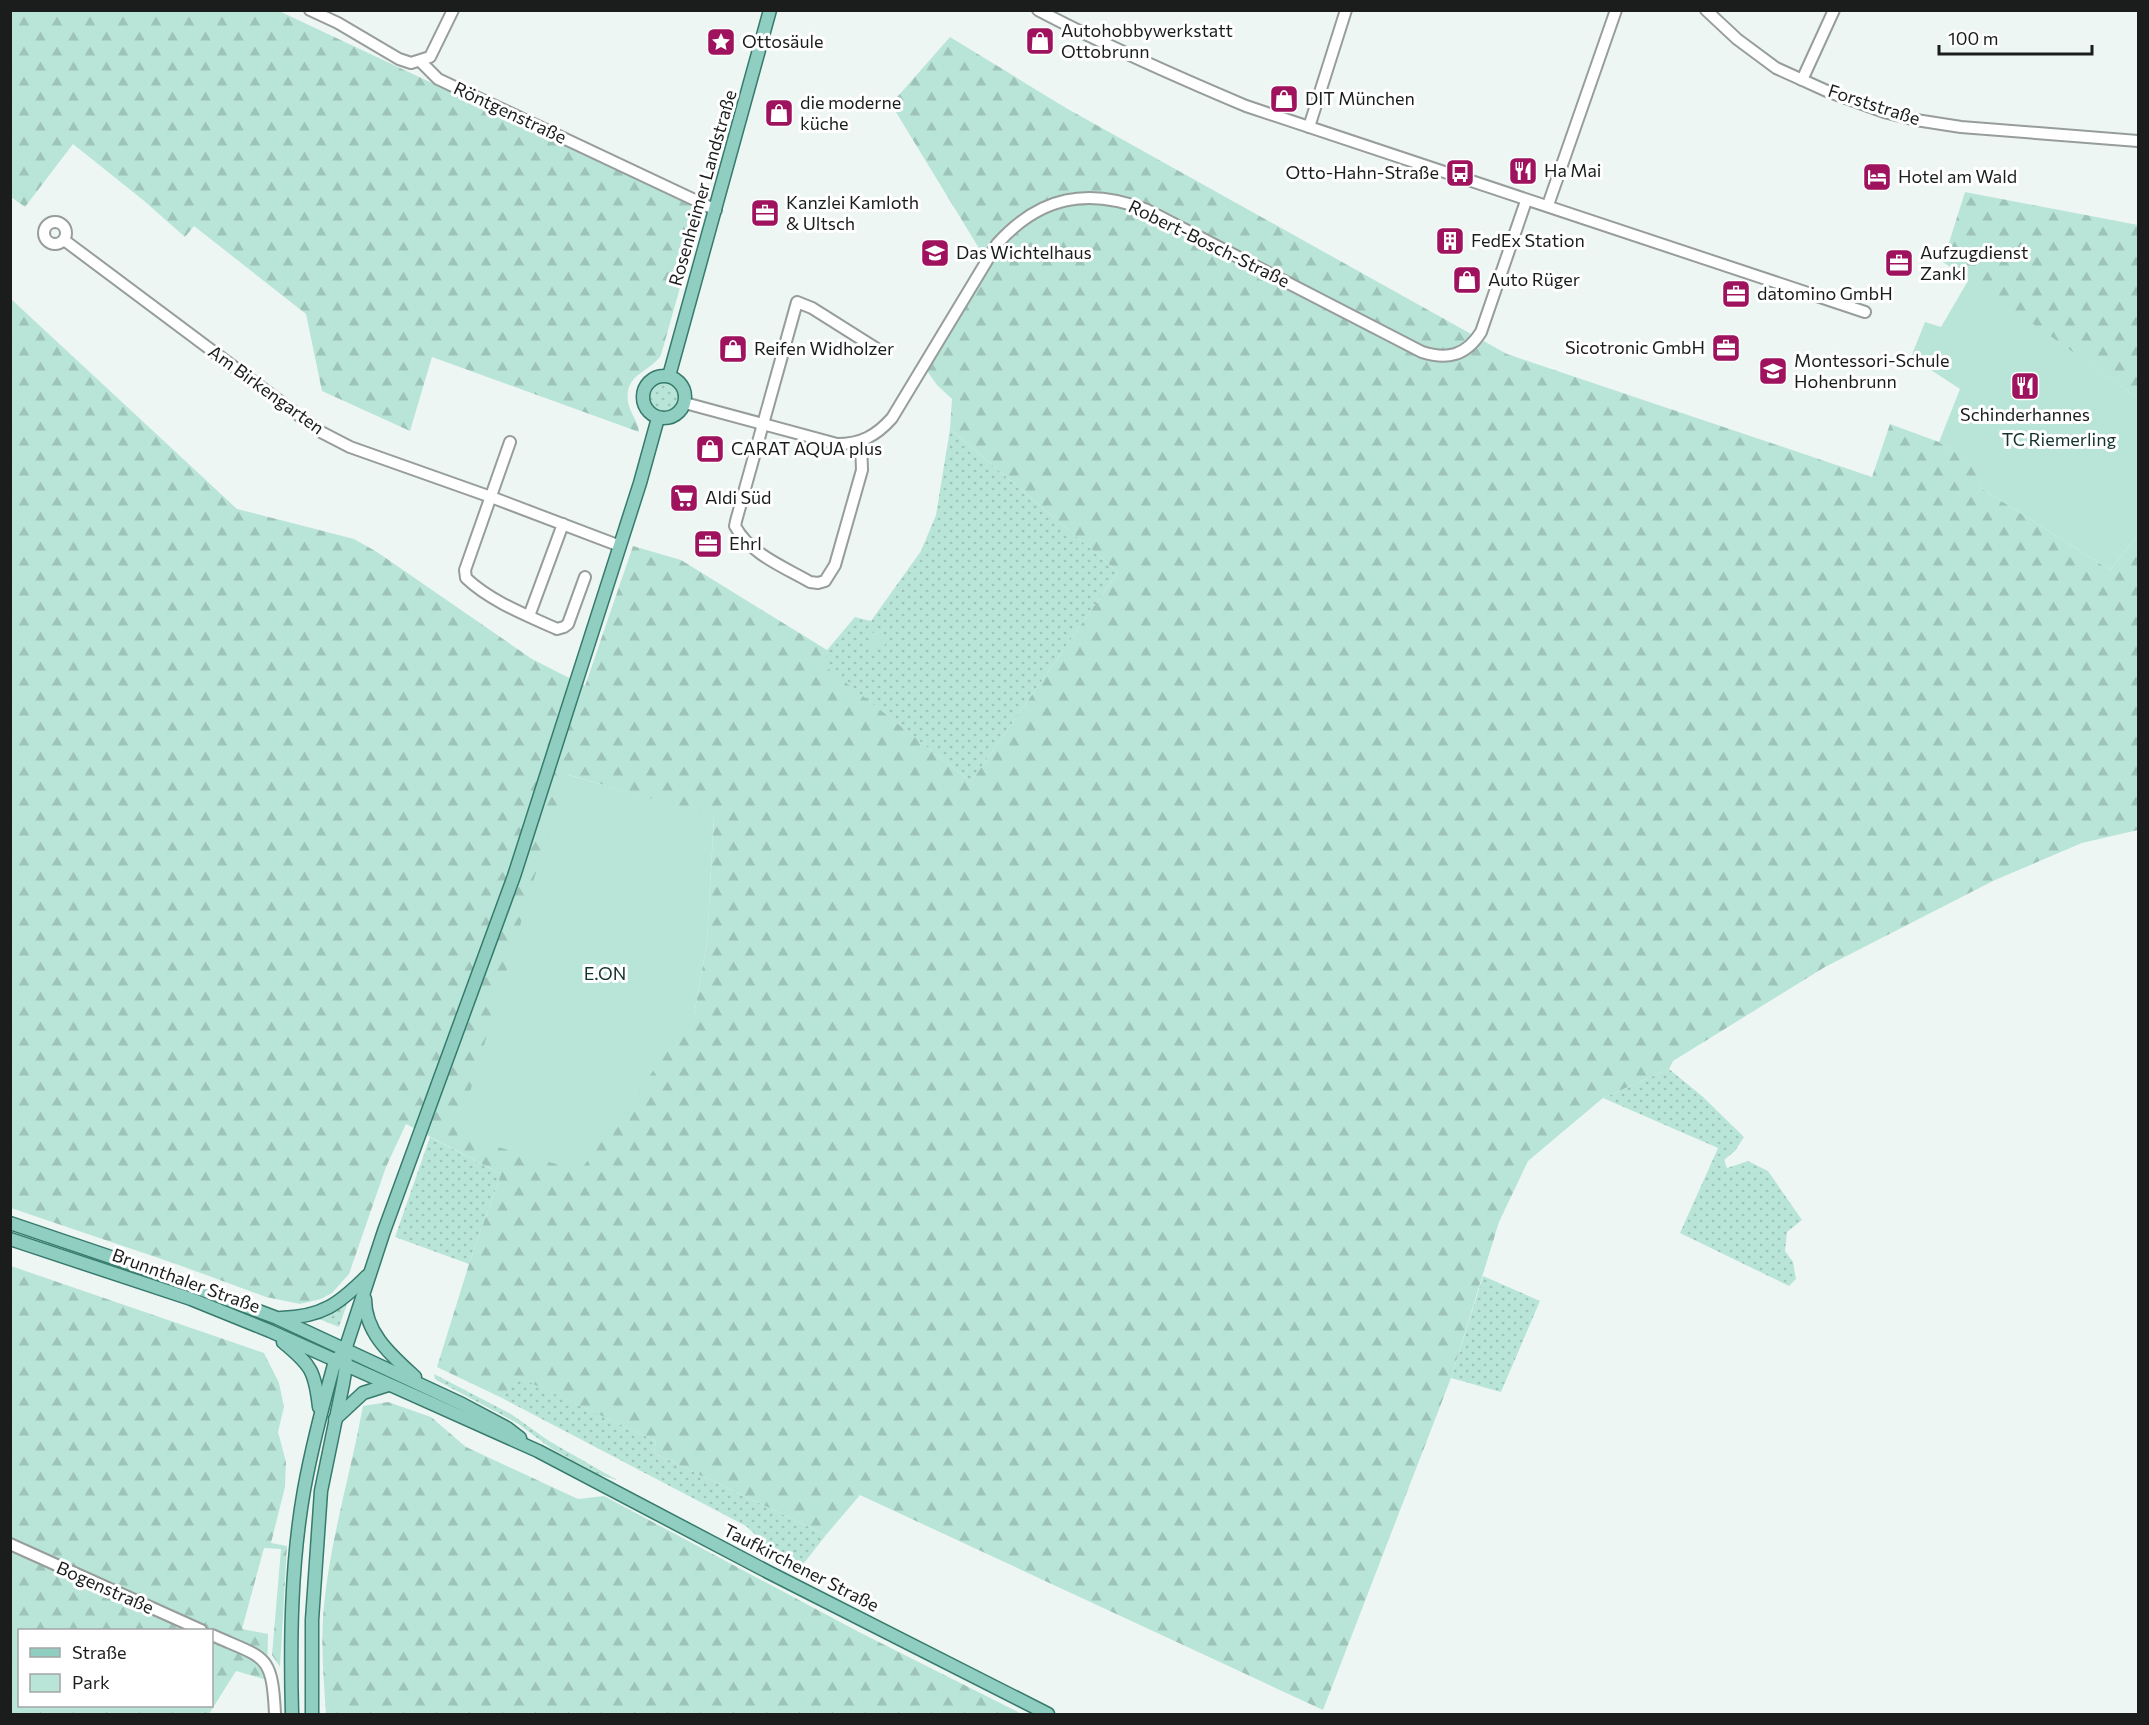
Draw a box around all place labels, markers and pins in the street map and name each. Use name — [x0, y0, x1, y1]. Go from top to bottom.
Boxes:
place label: Autohobbywerkstatt Ottobrunn — [1061, 19, 1233, 62]
shop icon: Autohobbywerkstatt Ottobrunn — [1024, 25, 1056, 57]
place icon: Ottosäule — [705, 26, 737, 58]
place label: Ottosäule — [742, 30, 824, 52]
shop icon: DIT München — [1268, 83, 1300, 115]
place label: DIT München — [1305, 87, 1415, 109]
place label: die moderne küche — [800, 91, 901, 134]
shop icon: die moderne küche — [763, 97, 795, 129]
restaurant icon: Ha Mai — [1507, 155, 1539, 187]
bus stop icon: Otto-Hahn-Straße — [1444, 157, 1476, 189]
place label: Ha Mai — [1544, 159, 1601, 181]
place label: Otto-Hahn-Straße — [1286, 161, 1439, 183]
hotel icon: Hotel am Wald — [1861, 161, 1893, 193]
place label: Hotel am Wald — [1898, 165, 2017, 187]
place label: Kanzlei Kamloth & Ultsch — [786, 191, 919, 234]
office icon: Kanzlei Kamloth & Ultsch — [749, 197, 781, 229]
building icon: FedEx Station — [1434, 225, 1466, 257]
place label: FedEx Station — [1471, 229, 1585, 251]
school or university icon: Das Wichtelhaus — [919, 237, 951, 269]
place label: Das Wichtelhaus — [956, 241, 1092, 263]
place label: Aufzugdienst Zankl — [1920, 241, 2028, 284]
office icon: Aufzugdienst Zankl — [1883, 247, 1915, 279]
shop icon: Auto Rüger — [1451, 264, 1483, 296]
place label: Auto Rüger — [1488, 268, 1580, 290]
office icon: datomino GmbH — [1720, 278, 1752, 310]
place label: datomino GmbH — [1757, 282, 1893, 304]
office icon: Sicotronic GmbH — [1710, 332, 1742, 364]
shop icon: Reifen Widholzer — [717, 333, 749, 365]
place label: Sicotronic GmbH — [1565, 336, 1705, 358]
place label: Reifen Widholzer — [754, 337, 894, 359]
place label: Montessori-Schule Hohenbrunn — [1794, 349, 1949, 392]
school or university icon: Montessori-Schule Hohenbrunn — [1757, 355, 1789, 387]
restaurant icon: Schinderhannes — [2009, 370, 2041, 402]
place label: Schinderhannes — [1960, 403, 2090, 425]
shop icon: CARAT AQUA plus — [694, 433, 726, 465]
place label: CARAT AQUA plus — [731, 437, 882, 459]
supermarket icon: Aldi Süd — [668, 482, 700, 514]
place label: Aldi Süd — [705, 486, 771, 508]
office icon: Ehrl — [692, 528, 724, 560]
place label: Ehrl — [729, 532, 762, 554]

